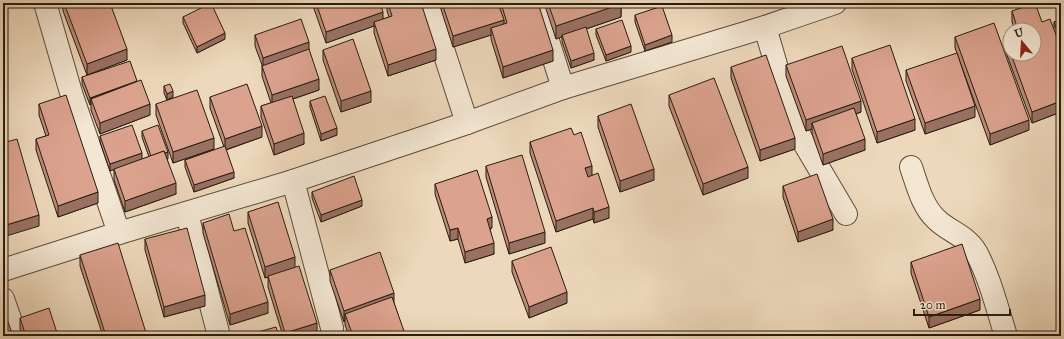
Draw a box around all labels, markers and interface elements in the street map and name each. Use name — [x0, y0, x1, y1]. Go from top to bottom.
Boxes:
north arrow — [1002, 22, 1042, 62]
text: U — [1013, 25, 1026, 40]
scale bar — [914, 291, 1010, 317]
text: 20 m — [920, 298, 946, 312]

